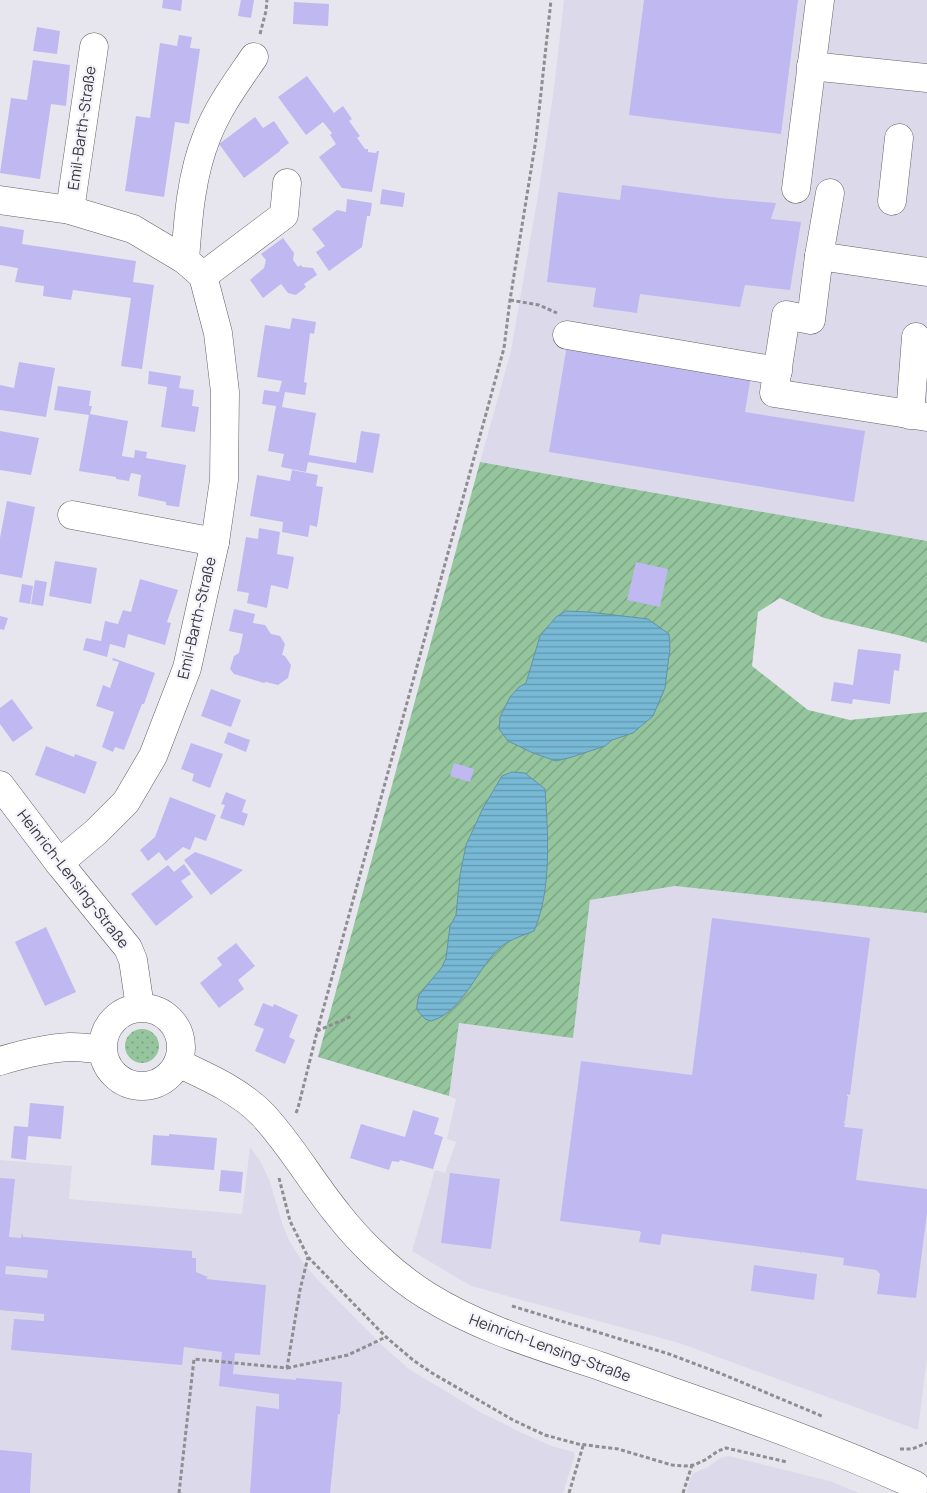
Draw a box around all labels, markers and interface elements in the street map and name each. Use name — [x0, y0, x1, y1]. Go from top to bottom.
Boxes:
street label: Emil-Barth-Straße — [62, 64, 101, 191]
street label: Emil-Barth-Straße — [172, 554, 221, 681]
street label: Heinrich-Lensing-Straße — [13, 805, 134, 953]
street label: Heinrich-Lensing-Straße — [466, 1308, 634, 1387]

